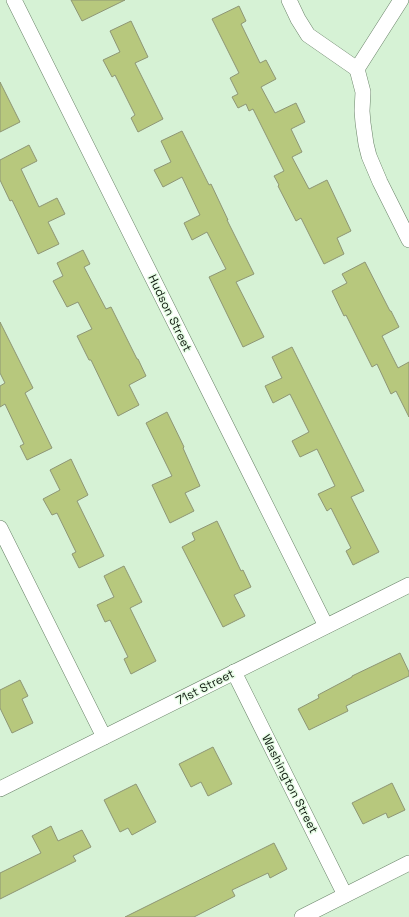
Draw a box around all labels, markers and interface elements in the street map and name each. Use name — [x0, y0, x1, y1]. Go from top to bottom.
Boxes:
street label: Hudson Street — [144, 272, 196, 354]
street label: 71st Street — [173, 666, 237, 708]
street label: Washington Street — [258, 732, 322, 836]

